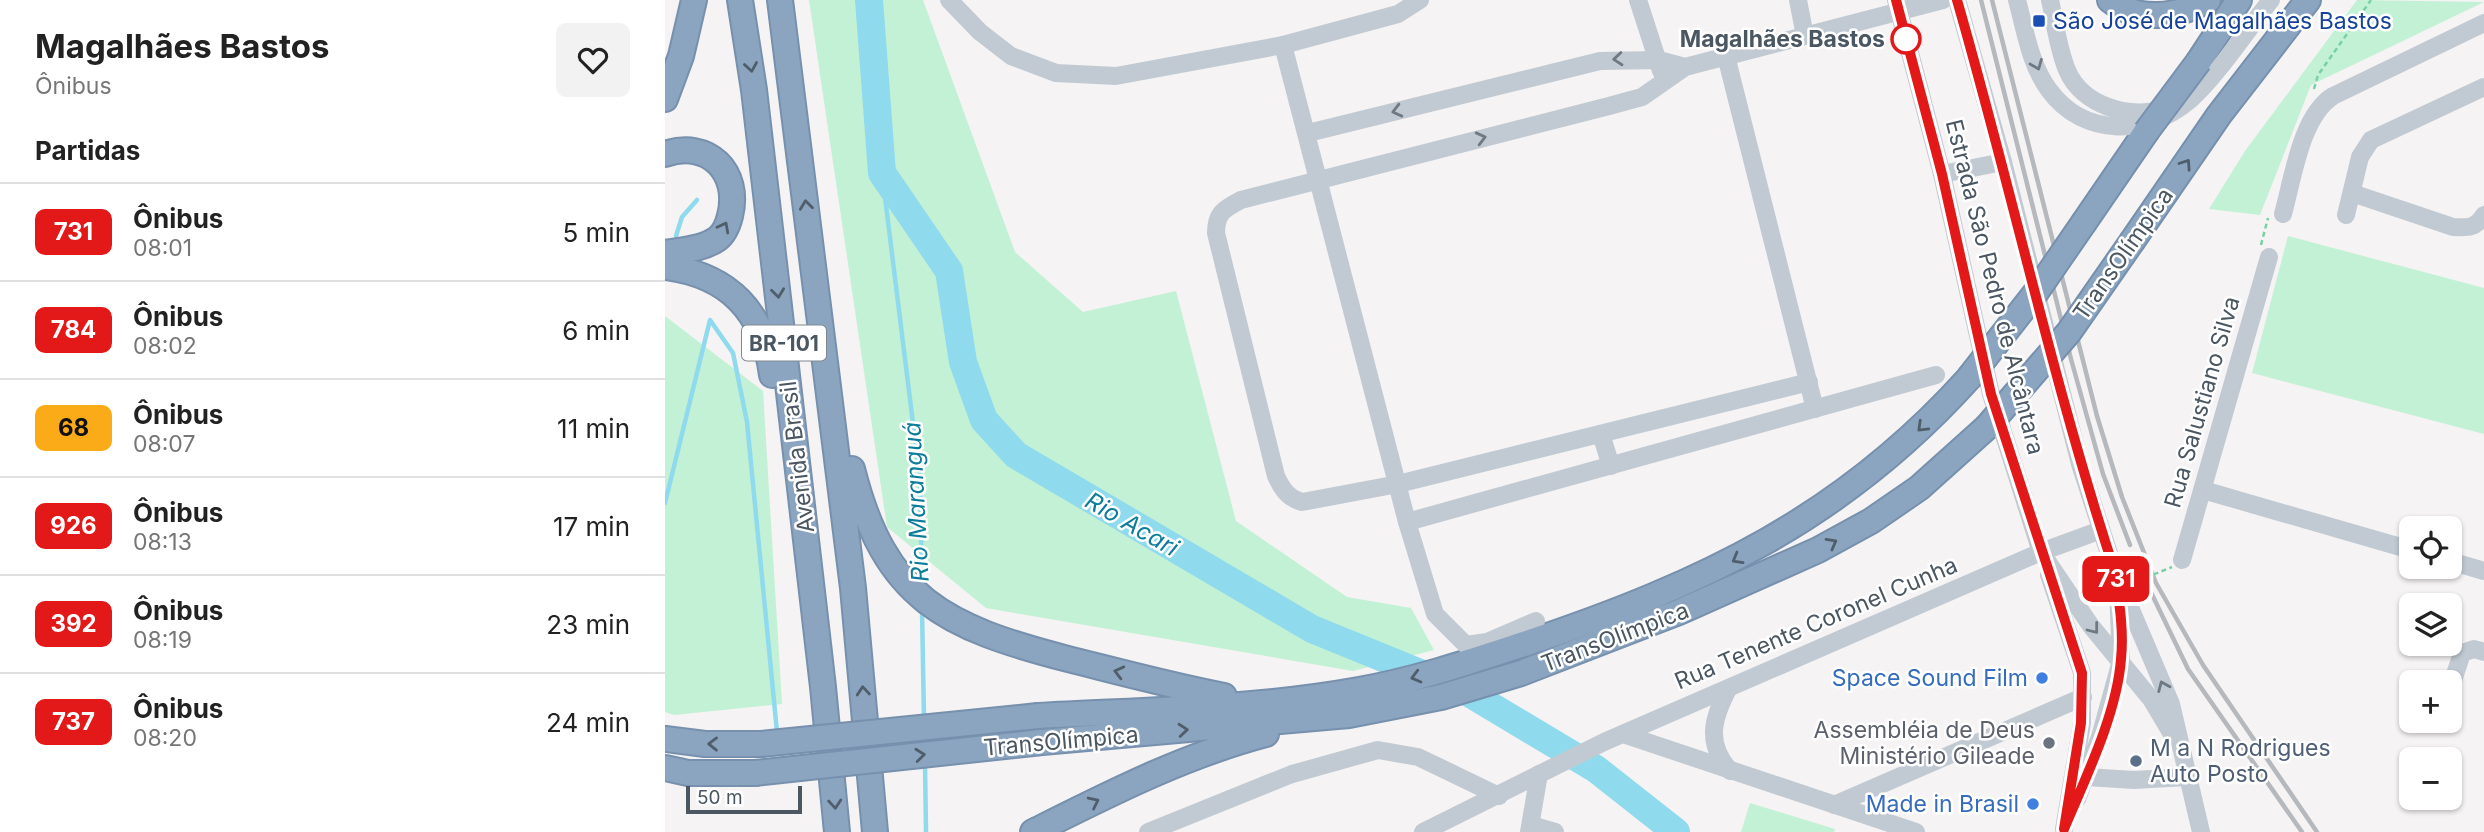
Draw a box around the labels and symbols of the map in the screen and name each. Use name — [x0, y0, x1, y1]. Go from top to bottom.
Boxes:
place label: São José de Magalhães Bastos — [2053, 7, 2392, 35]
marker: São José de Magalhães Bastos — [2031, 13, 2047, 29]
marker: Magalhães Bastos — [1891, 24, 1921, 54]
place label: Magalhães Bastos — [1680, 25, 1885, 53]
one-way arrow — [1612, 51, 1623, 66]
one-way arrow — [2028, 59, 2042, 71]
one-way arrow — [743, 62, 758, 73]
one-way arrow — [1391, 103, 1403, 117]
street label: Estrada São Pedro de Alcântara — [1940, 117, 2050, 457]
one-way arrow — [1475, 132, 1487, 146]
one-way arrow — [2177, 159, 2190, 172]
street label: TransOlímpica — [2067, 182, 2179, 326]
one-way arrow — [798, 200, 813, 211]
one-way arrow — [716, 222, 729, 235]
one-way arrow — [770, 288, 785, 299]
street label: Rua Salustiano Silva — [2158, 293, 2246, 511]
road number: BR-101 — [742, 326, 826, 360]
street label: Avenida Brasil — [774, 379, 820, 535]
one-way arrow — [1917, 419, 1930, 432]
water label: Rio Maranguá — [897, 421, 935, 583]
water label: Rio Acari — [1080, 486, 1185, 563]
one-way arrow — [1825, 538, 1837, 551]
street label: Rua Tenente Coronel Cunha — [1671, 551, 1961, 695]
one-way arrow — [1732, 551, 1745, 564]
line badge: 731 — [2076, 556, 2156, 602]
street label: TransOlímpica — [1537, 596, 1693, 678]
one-way arrow — [2085, 621, 2098, 633]
place label: Space Sound Film — [1832, 664, 2028, 692]
one-way arrow — [1113, 666, 1125, 680]
one-way arrow — [1410, 669, 1422, 683]
marker: Space Sound Film — [2034, 670, 2050, 686]
one-way arrow — [2157, 680, 2171, 693]
one-way arrow — [855, 685, 870, 697]
place label: Assembléia de Deus Ministério Gileade — [1814, 716, 2035, 770]
street label: TransOlímpica — [982, 720, 1140, 762]
one-way arrow — [1178, 723, 1189, 738]
place label: M a N Rodrigues Auto Posto — [2150, 734, 2331, 788]
marker: Assembléia de Deus Ministério Gileade — [2041, 735, 2057, 751]
one-way arrow — [707, 736, 718, 751]
one-way arrow — [914, 748, 926, 763]
marker: M a N Rodrigues Auto Posto — [2128, 753, 2144, 769]
scale bar — [686, 783, 801, 815]
place label: Made in Brasil — [1866, 790, 2019, 818]
one-way arrow — [1087, 796, 1099, 810]
marker: Made in Brasil — [2025, 796, 2041, 812]
one-way arrow — [827, 798, 842, 809]

